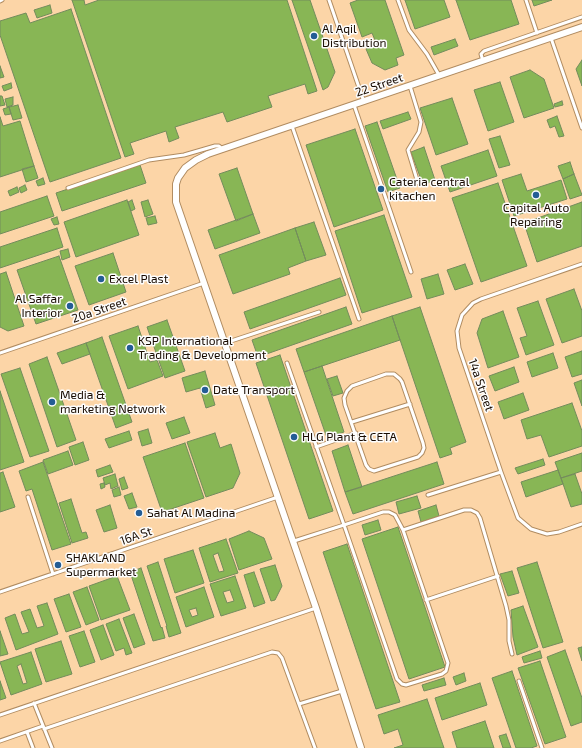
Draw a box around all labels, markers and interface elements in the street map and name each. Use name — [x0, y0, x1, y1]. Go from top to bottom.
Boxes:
place label: Al Aqil Distribution — [322, 22, 386, 50]
marker: Al Aqil Distribution — [309, 31, 319, 41]
street label: 22 Street — [353, 70, 405, 100]
place label: Cateria central kitachen — [389, 175, 469, 203]
marker: Cateria central kitachen — [376, 184, 386, 194]
marker: Capital Auto Repairing — [531, 190, 541, 200]
place label: Capital Auto Repairing — [503, 201, 569, 229]
place label: Excel Plast — [109, 272, 168, 286]
marker: Excel Plast — [96, 274, 106, 284]
place label: Al Saffar Interior — [15, 292, 62, 320]
street label: 20a Street — [70, 294, 128, 326]
marker: Al Saffar Interior — [65, 301, 75, 311]
place label: KSP International Trading & Development — [138, 334, 266, 362]
marker: KSP International Trading & Development — [125, 343, 135, 353]
street label: 14a Street — [465, 357, 497, 413]
place label: Date Transport — [213, 383, 295, 397]
marker: Date Transport — [200, 385, 210, 395]
place label: Media & marketing Network — [60, 388, 165, 416]
marker: Media & marketing Network — [47, 397, 57, 407]
place label: HLG Plant & CETA — [302, 430, 397, 444]
marker: HLG Plant & CETA — [289, 432, 299, 442]
place label: Sahat Al Madina — [147, 506, 235, 520]
marker: Sahat Al Madina — [134, 508, 144, 518]
street label: 16A St — [118, 524, 154, 548]
place label: SHAKLAND Supermarket — [66, 551, 137, 579]
marker: SHAKLAND Supermarket — [53, 560, 63, 570]

